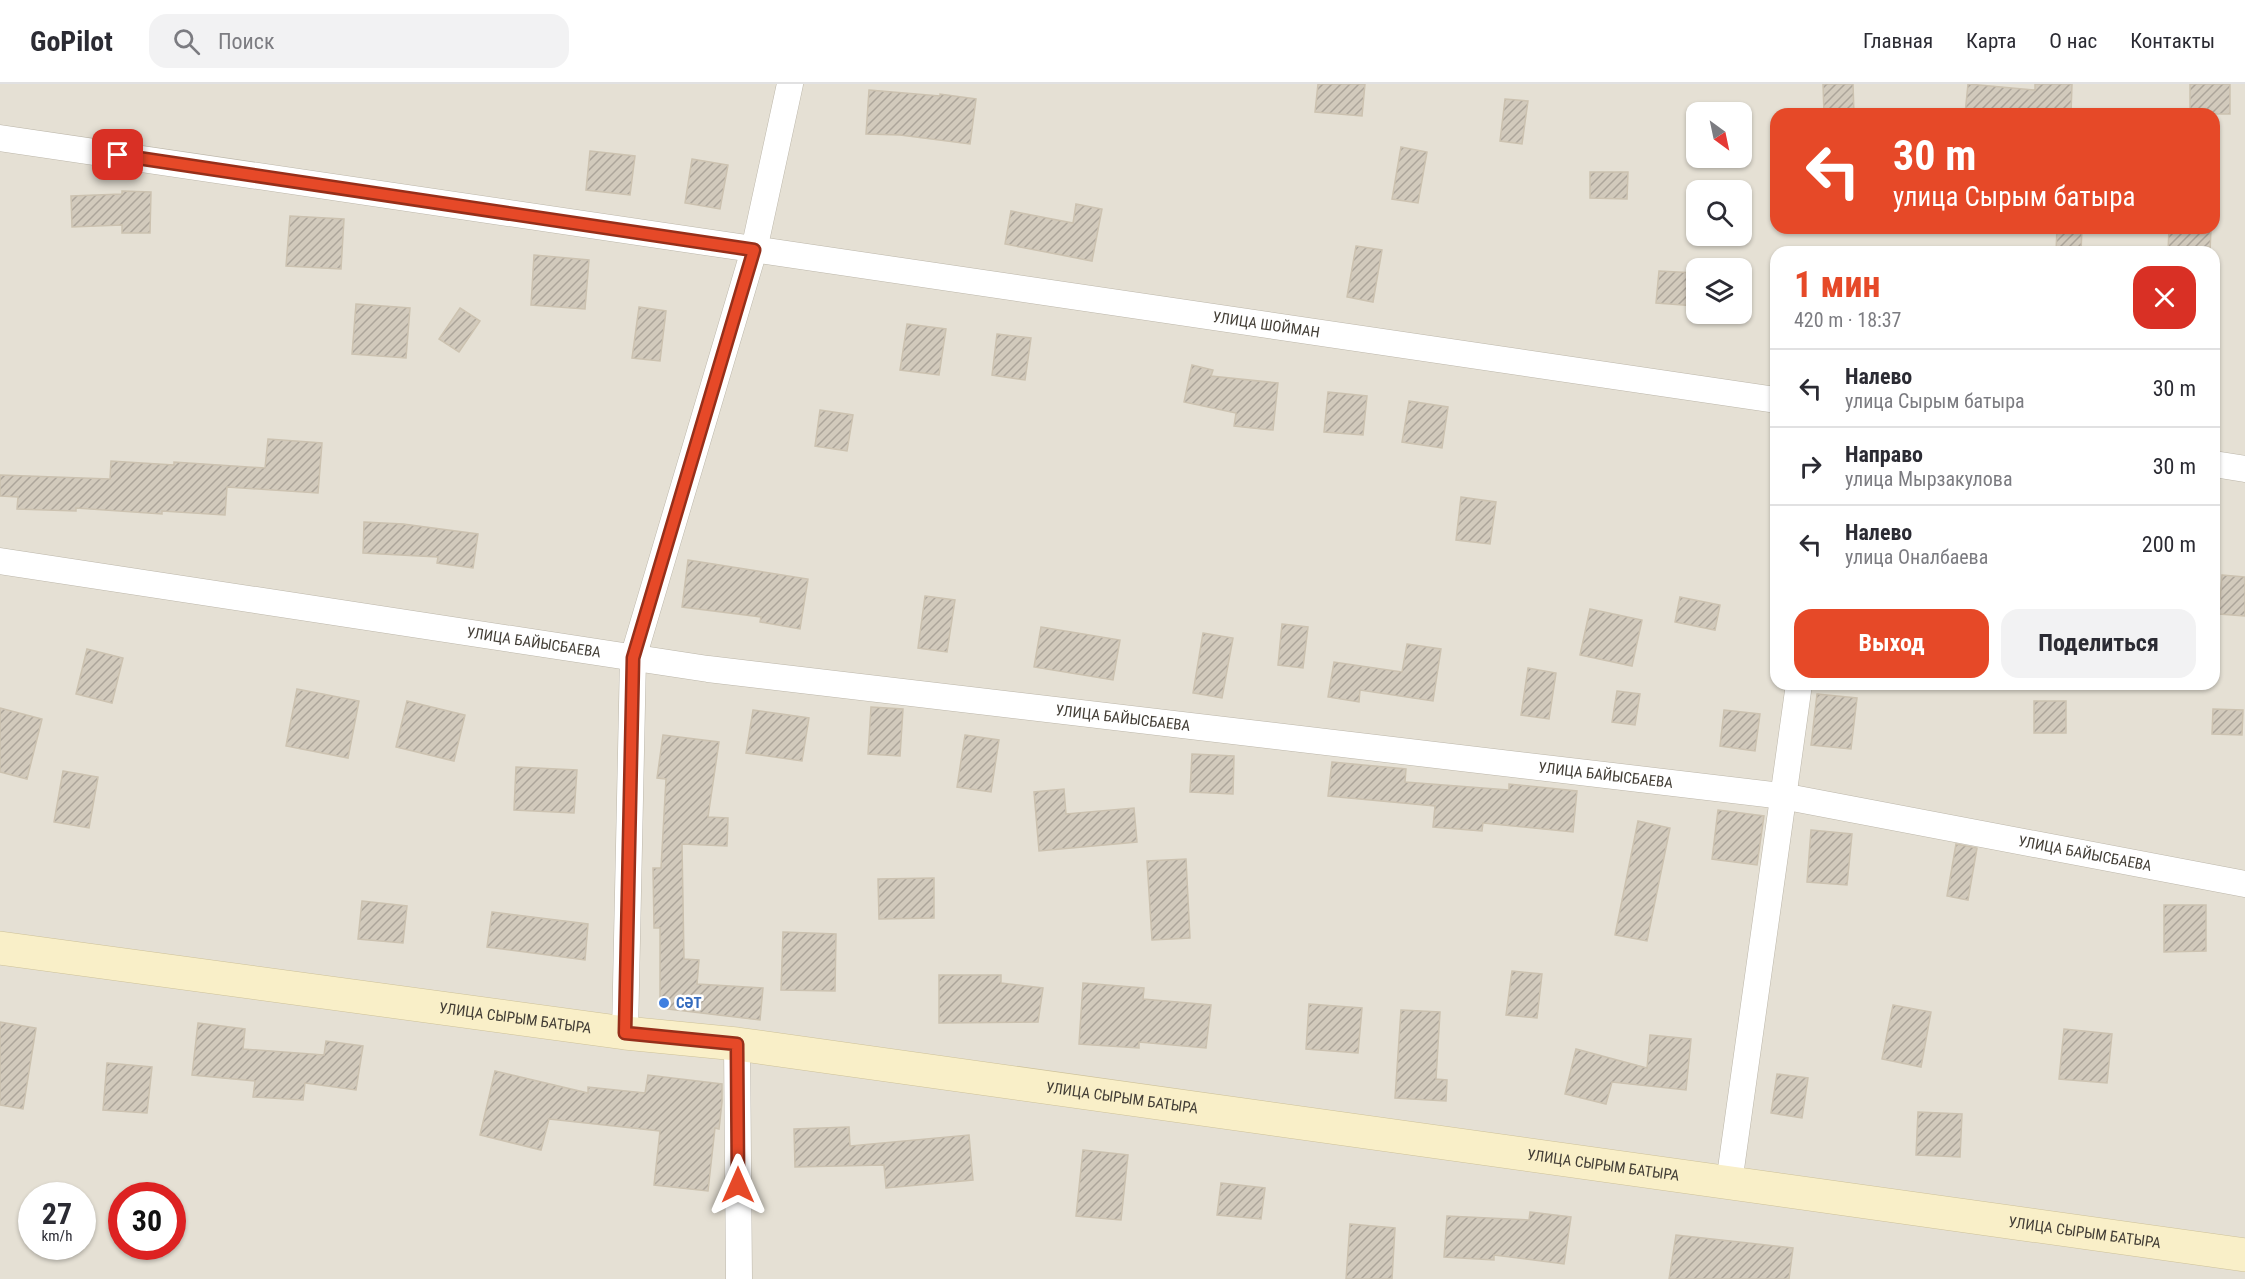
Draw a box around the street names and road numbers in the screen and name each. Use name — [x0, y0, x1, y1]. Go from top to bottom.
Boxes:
street label: УЛИЦА ШОЙМАН — [1211, 308, 1321, 342]
street label: УЛИЦА БАЙЫСБАЕВА — [465, 623, 603, 662]
street label: УЛИЦА БАЙЫСБАЕВА — [1055, 701, 1192, 735]
street label: УЛИЦА БАЙЫСБАЕВА — [1537, 758, 1674, 792]
street label: УЛИЦА БАЙЫСБАЕВА — [2017, 832, 2153, 875]
street label: УЛИЦА СЫРЫМ БАТЫРА — [438, 999, 593, 1037]
street label: УЛИЦА СЫРЫМ БАТЫРА — [1045, 1078, 1200, 1117]
street label: УЛИЦА СЫРЫМ БАТЫРА — [1526, 1146, 1681, 1185]
street label: УЛИЦА СЫРЫМ БАТЫРА — [2007, 1213, 2162, 1252]

